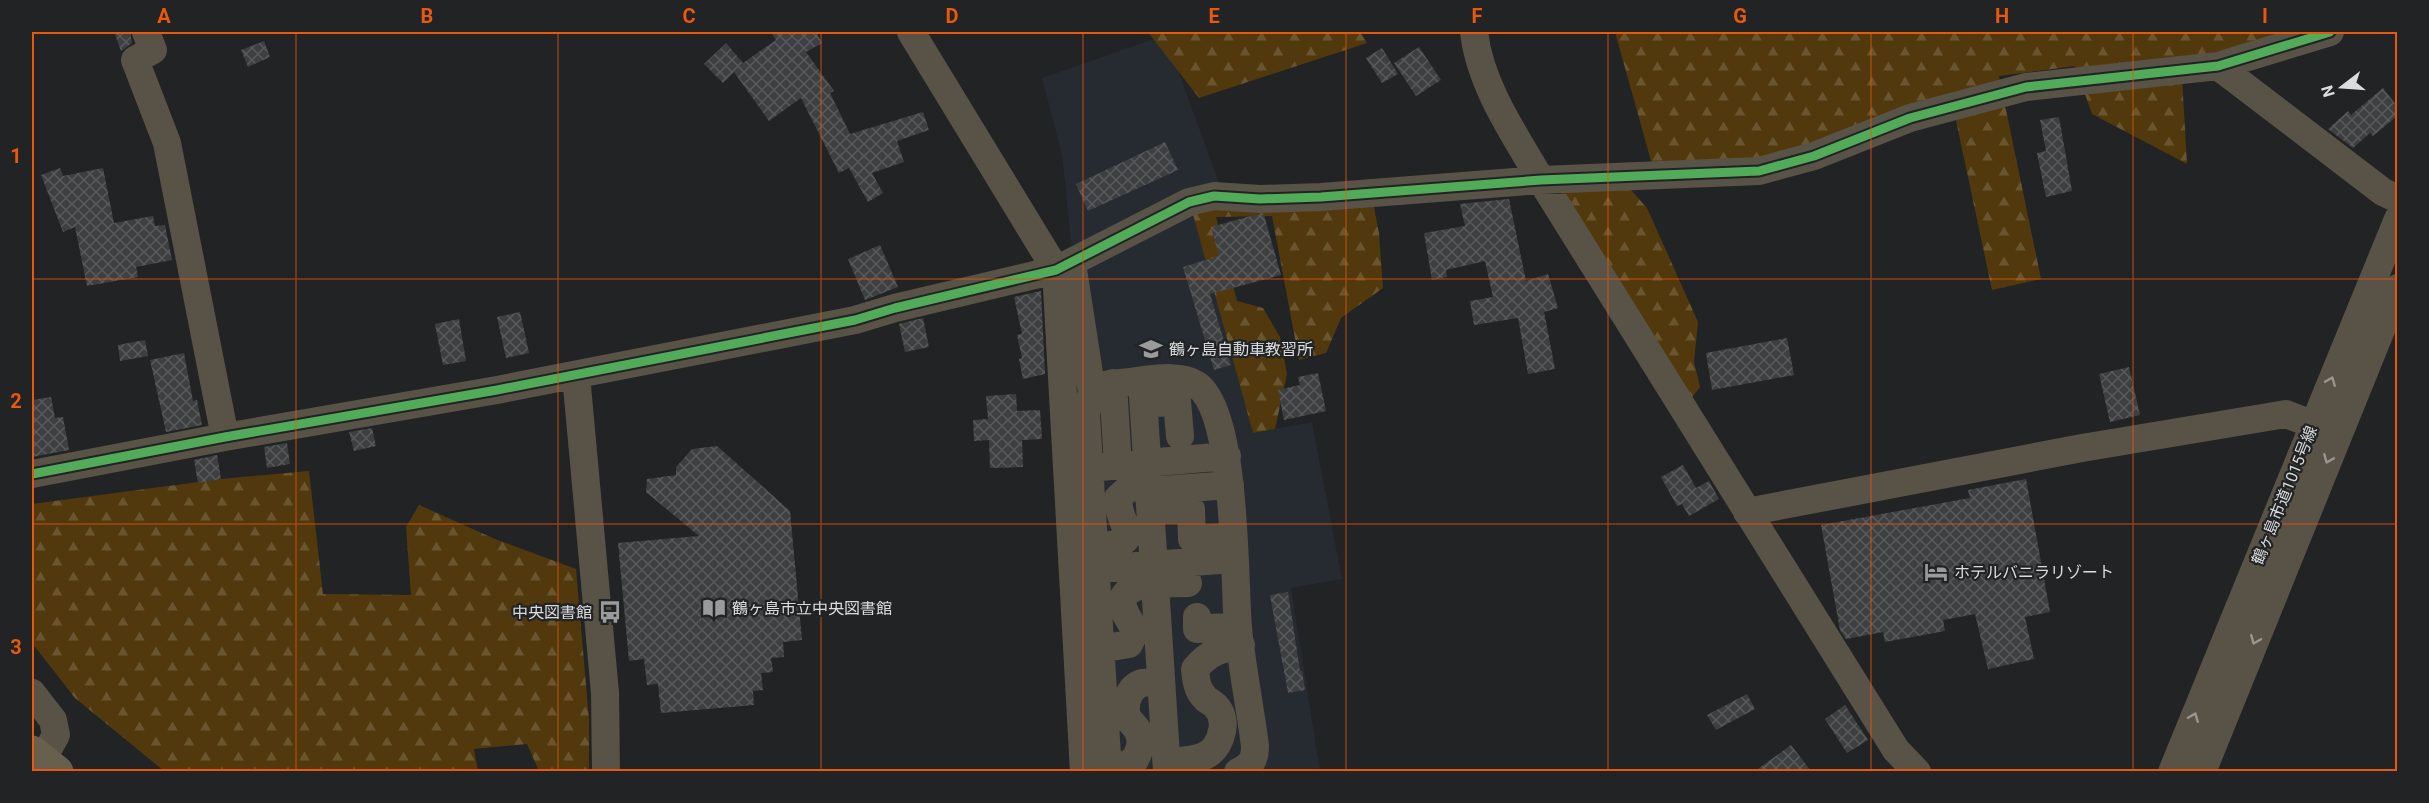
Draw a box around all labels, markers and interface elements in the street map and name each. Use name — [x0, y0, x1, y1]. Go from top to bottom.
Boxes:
text: A — [157, 4, 171, 28]
text: B — [421, 4, 433, 28]
text: C — [682, 4, 696, 28]
text: D — [946, 4, 959, 28]
text: E — [1208, 4, 1220, 28]
text: F — [1472, 4, 1483, 28]
text: G — [1733, 4, 1747, 28]
text: H — [1995, 4, 2009, 28]
text: I — [2262, 4, 2268, 28]
north arrow — [2312, 57, 2372, 117]
text: N — [2317, 83, 2339, 99]
text: 1 — [10, 144, 22, 168]
school or university icon: 鶴ヶ島自動車教習所 — [1138, 336, 1164, 362]
place label: 鶴ヶ島自動車教習所 — [1169, 340, 1313, 359]
one-way arrow — [2324, 376, 2336, 387]
text: 2 — [10, 389, 22, 413]
street label: 鶴ヶ島市道1015号線 — [2248, 423, 2321, 567]
one-way arrow — [2323, 453, 2335, 464]
hotel icon: ホテルバニラリゾート — [1923, 559, 1949, 585]
place label: ホテルバニラリゾート — [1954, 563, 2114, 582]
library icon: 鶴ヶ島市立中央図書館 — [701, 595, 727, 621]
bus stop icon: 中央図書館 — [597, 599, 623, 625]
place label: 鶴ヶ島市立中央図書館 — [732, 599, 892, 618]
place label: 中央図書館 — [512, 603, 592, 622]
one-way arrow — [2250, 634, 2262, 645]
text: 3 — [10, 635, 22, 659]
one-way arrow — [2187, 713, 2199, 724]

